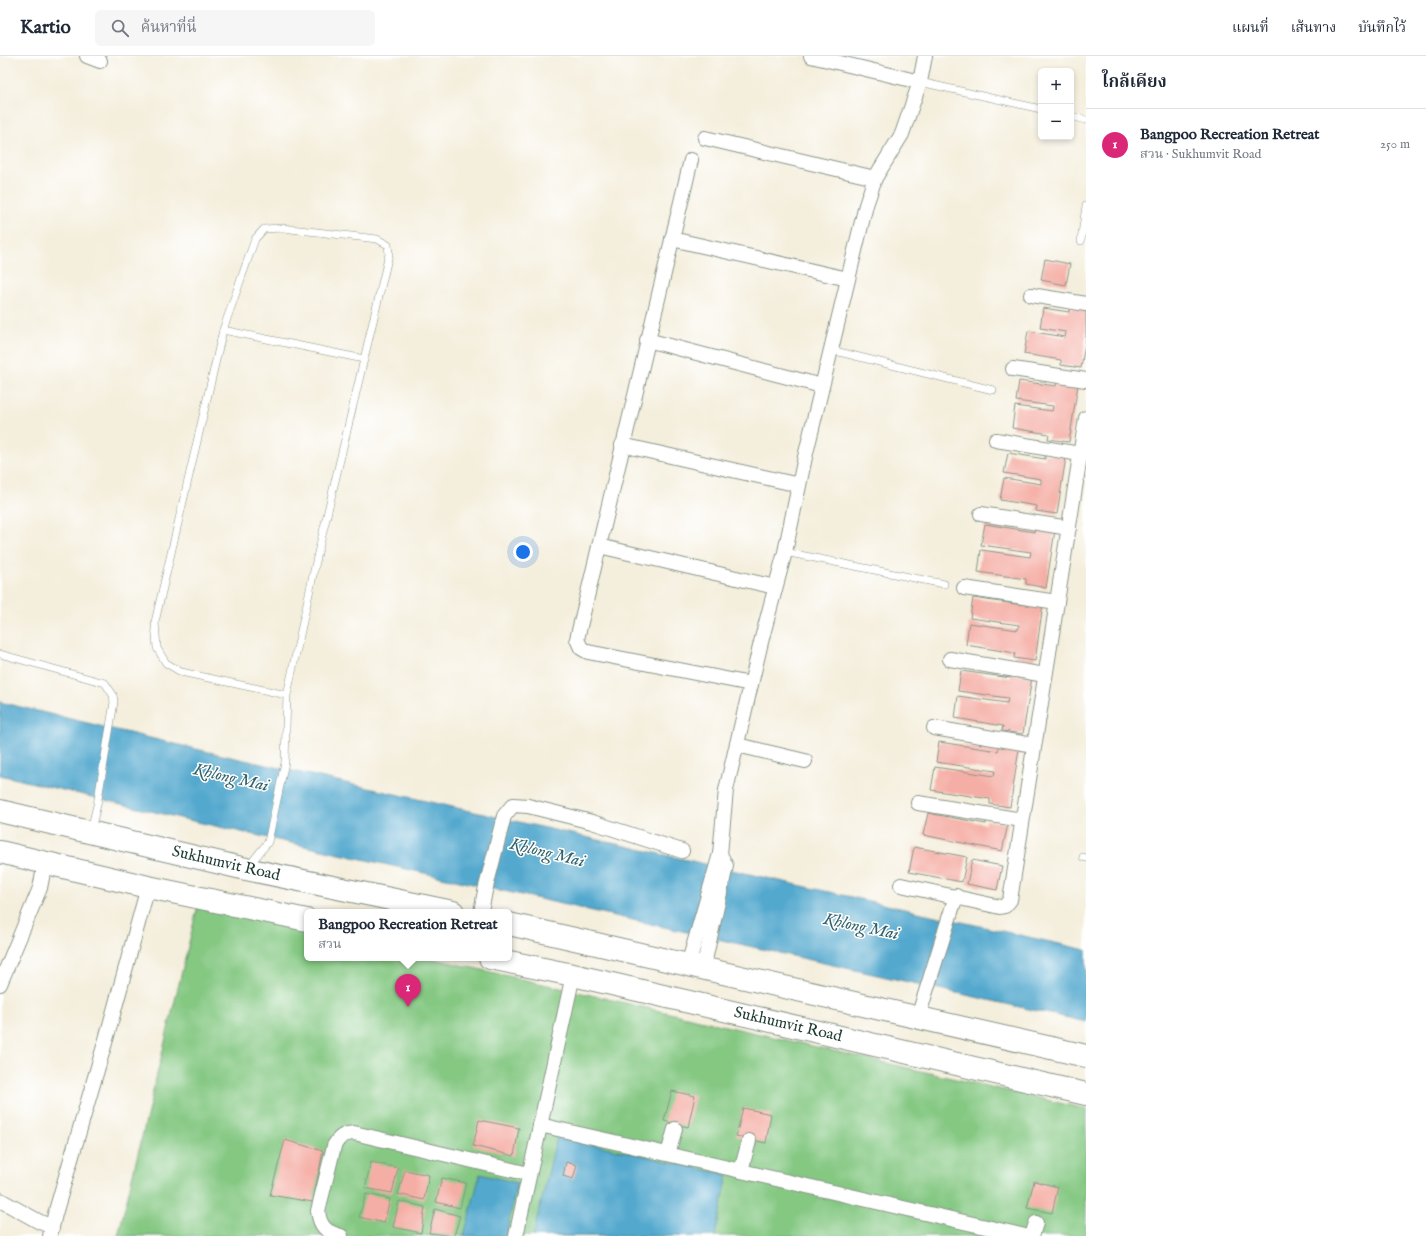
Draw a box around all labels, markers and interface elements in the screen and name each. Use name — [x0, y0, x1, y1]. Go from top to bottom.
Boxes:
search box — [95, 10, 375, 46]
text: Kartio — [20, 16, 71, 40]
icon: search — [109, 17, 131, 39]
text: ค้นหาที่นี่ — [141, 18, 197, 37]
text: แผนที่ — [1232, 19, 1269, 37]
text: เส้นทาง — [1291, 19, 1336, 37]
text: บันทึกไว้ — [1358, 19, 1406, 37]
map controls — [1038, 68, 1074, 140]
button: + — [1038, 68, 1074, 104]
text: ใกล้เคียง — [1102, 72, 1167, 93]
button: − — [1038, 104, 1074, 140]
text: Bangpoo Recreation Retreat — [1140, 125, 1319, 144]
text: 1 — [1113, 136, 1117, 153]
text: 250 m — [1380, 136, 1410, 153]
text: สวน · Sukhumvit Road — [1140, 146, 1262, 163]
your location — [513, 542, 533, 562]
water label: Khlong Mai — [191, 759, 272, 797]
water label: Khlong Mai — [507, 833, 588, 873]
street label: Sukhumvit Road — [170, 842, 283, 886]
popup — [304, 909, 512, 961]
water label: Khlong Mai — [821, 909, 902, 945]
text: Bangpoo Recreation Retreat — [318, 915, 498, 934]
text: สวน — [318, 936, 342, 953]
pin: 1 — [395, 974, 421, 1007]
street label: Sukhumvit Road — [732, 1003, 845, 1047]

